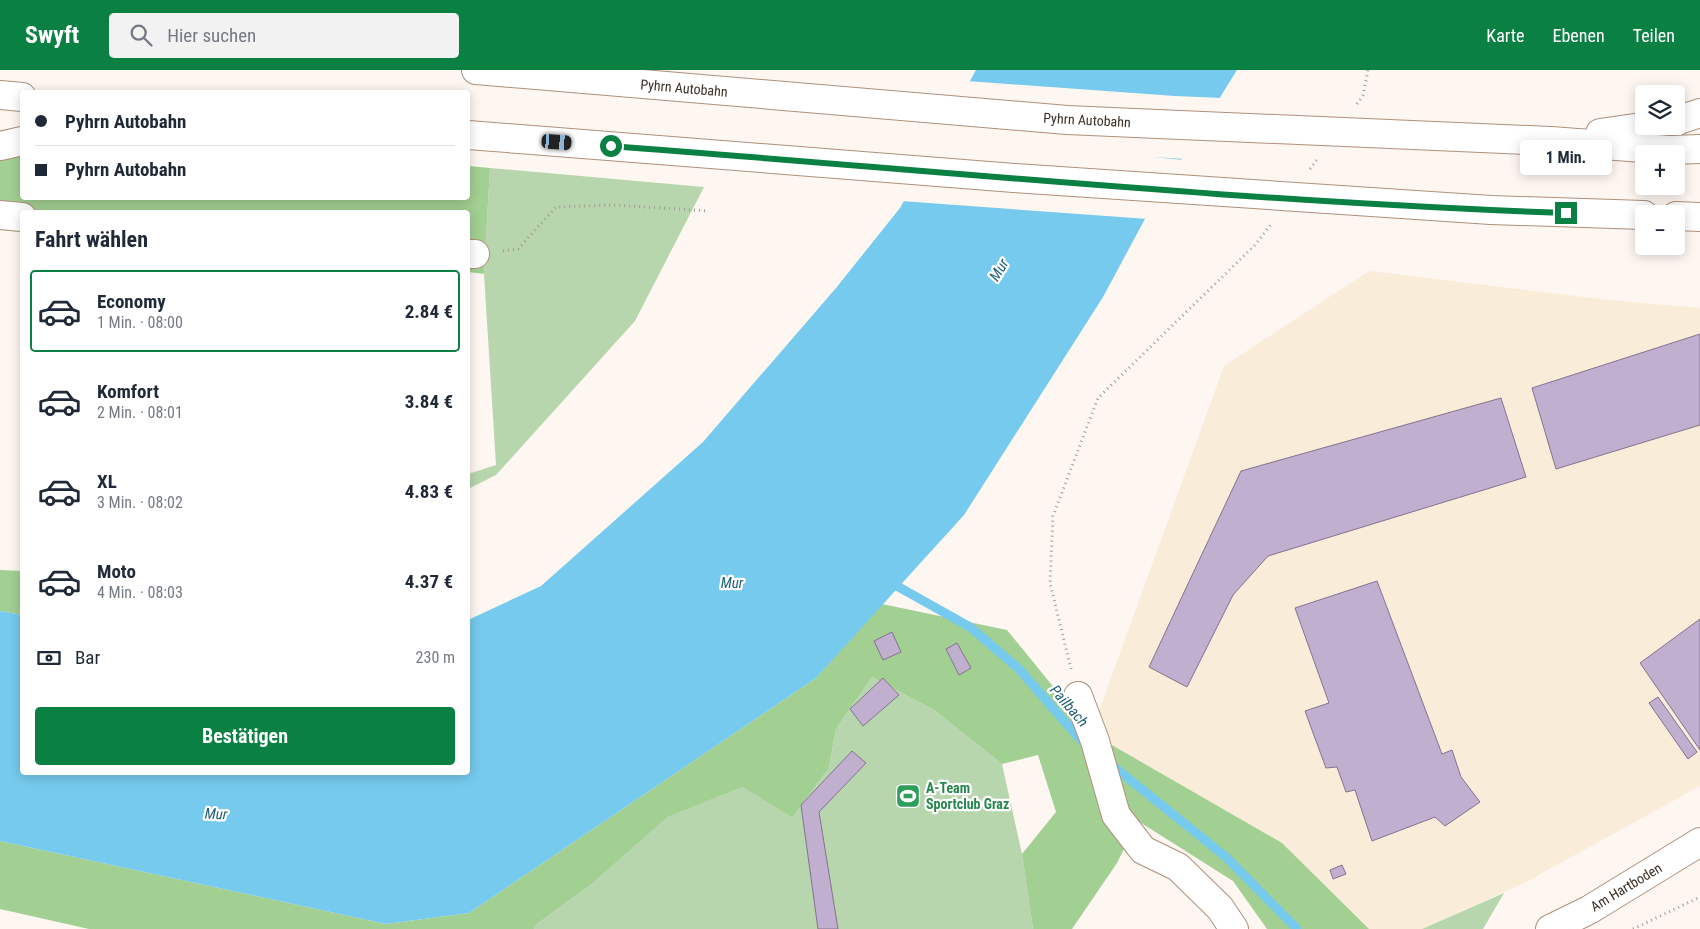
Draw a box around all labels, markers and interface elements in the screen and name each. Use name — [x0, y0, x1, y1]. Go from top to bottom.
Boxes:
search box — [109, 13, 459, 58]
text: Swyft — [25, 21, 79, 49]
icon: search — [127, 21, 155, 49]
text: Hier suchen — [167, 24, 256, 47]
text: Karte — [1486, 25, 1525, 46]
text: Ebenen — [1553, 25, 1605, 46]
text: Teilen — [1633, 25, 1675, 46]
street label: Pyhrn Autobahn — [640, 76, 728, 100]
map controls — [1635, 85, 1685, 255]
button: layers — [1635, 85, 1685, 135]
text: Pyhrn Autobahn — [65, 110, 186, 133]
street label: Pyhrn Autobahn — [1043, 110, 1131, 130]
car — [541, 133, 572, 151]
route start — [600, 135, 622, 157]
callout: 1 Min. — [1520, 140, 1612, 176]
button: + — [1635, 145, 1685, 195]
text: 1 Min. — [1546, 148, 1586, 167]
text: Pyhrn Autobahn — [65, 158, 186, 181]
route end — [1555, 202, 1577, 224]
button: − — [1635, 205, 1685, 255]
text: Fahrt wählen — [35, 227, 148, 252]
water label: Mur — [985, 255, 1013, 284]
icon: car — [37, 289, 82, 334]
text: Economy — [97, 290, 166, 313]
text: 2.84 € — [405, 300, 453, 323]
text: 1 Min. · 08:00 — [97, 313, 183, 332]
icon: car — [37, 379, 82, 424]
text: Komfort — [97, 380, 159, 403]
text: 3.84 € — [405, 390, 453, 413]
text: 2 Min. · 08:01 — [97, 403, 183, 422]
icon: car — [37, 469, 82, 514]
text: XL — [97, 470, 117, 493]
text: 4.83 € — [405, 480, 453, 503]
text: 3 Min. · 08:02 — [97, 493, 183, 512]
icon: car — [37, 559, 82, 604]
text: Moto — [97, 560, 136, 583]
text: 4.37 € — [405, 570, 453, 593]
water label: Mur — [721, 574, 744, 592]
text: 4 Min. · 08:03 — [97, 583, 183, 602]
icon: cash — [35, 644, 63, 672]
text: Bar — [75, 646, 100, 669]
text: 230 m — [416, 648, 455, 667]
water label: Pailbach — [1046, 681, 1092, 731]
button: Bestätigen — [35, 707, 455, 765]
place label: A-Team Sportclub Graz — [926, 780, 1009, 812]
sports icon: A-Team Sportclub Graz — [895, 783, 921, 809]
water label: Mur — [204, 804, 228, 824]
street label: Am Hartboden — [1588, 859, 1664, 915]

